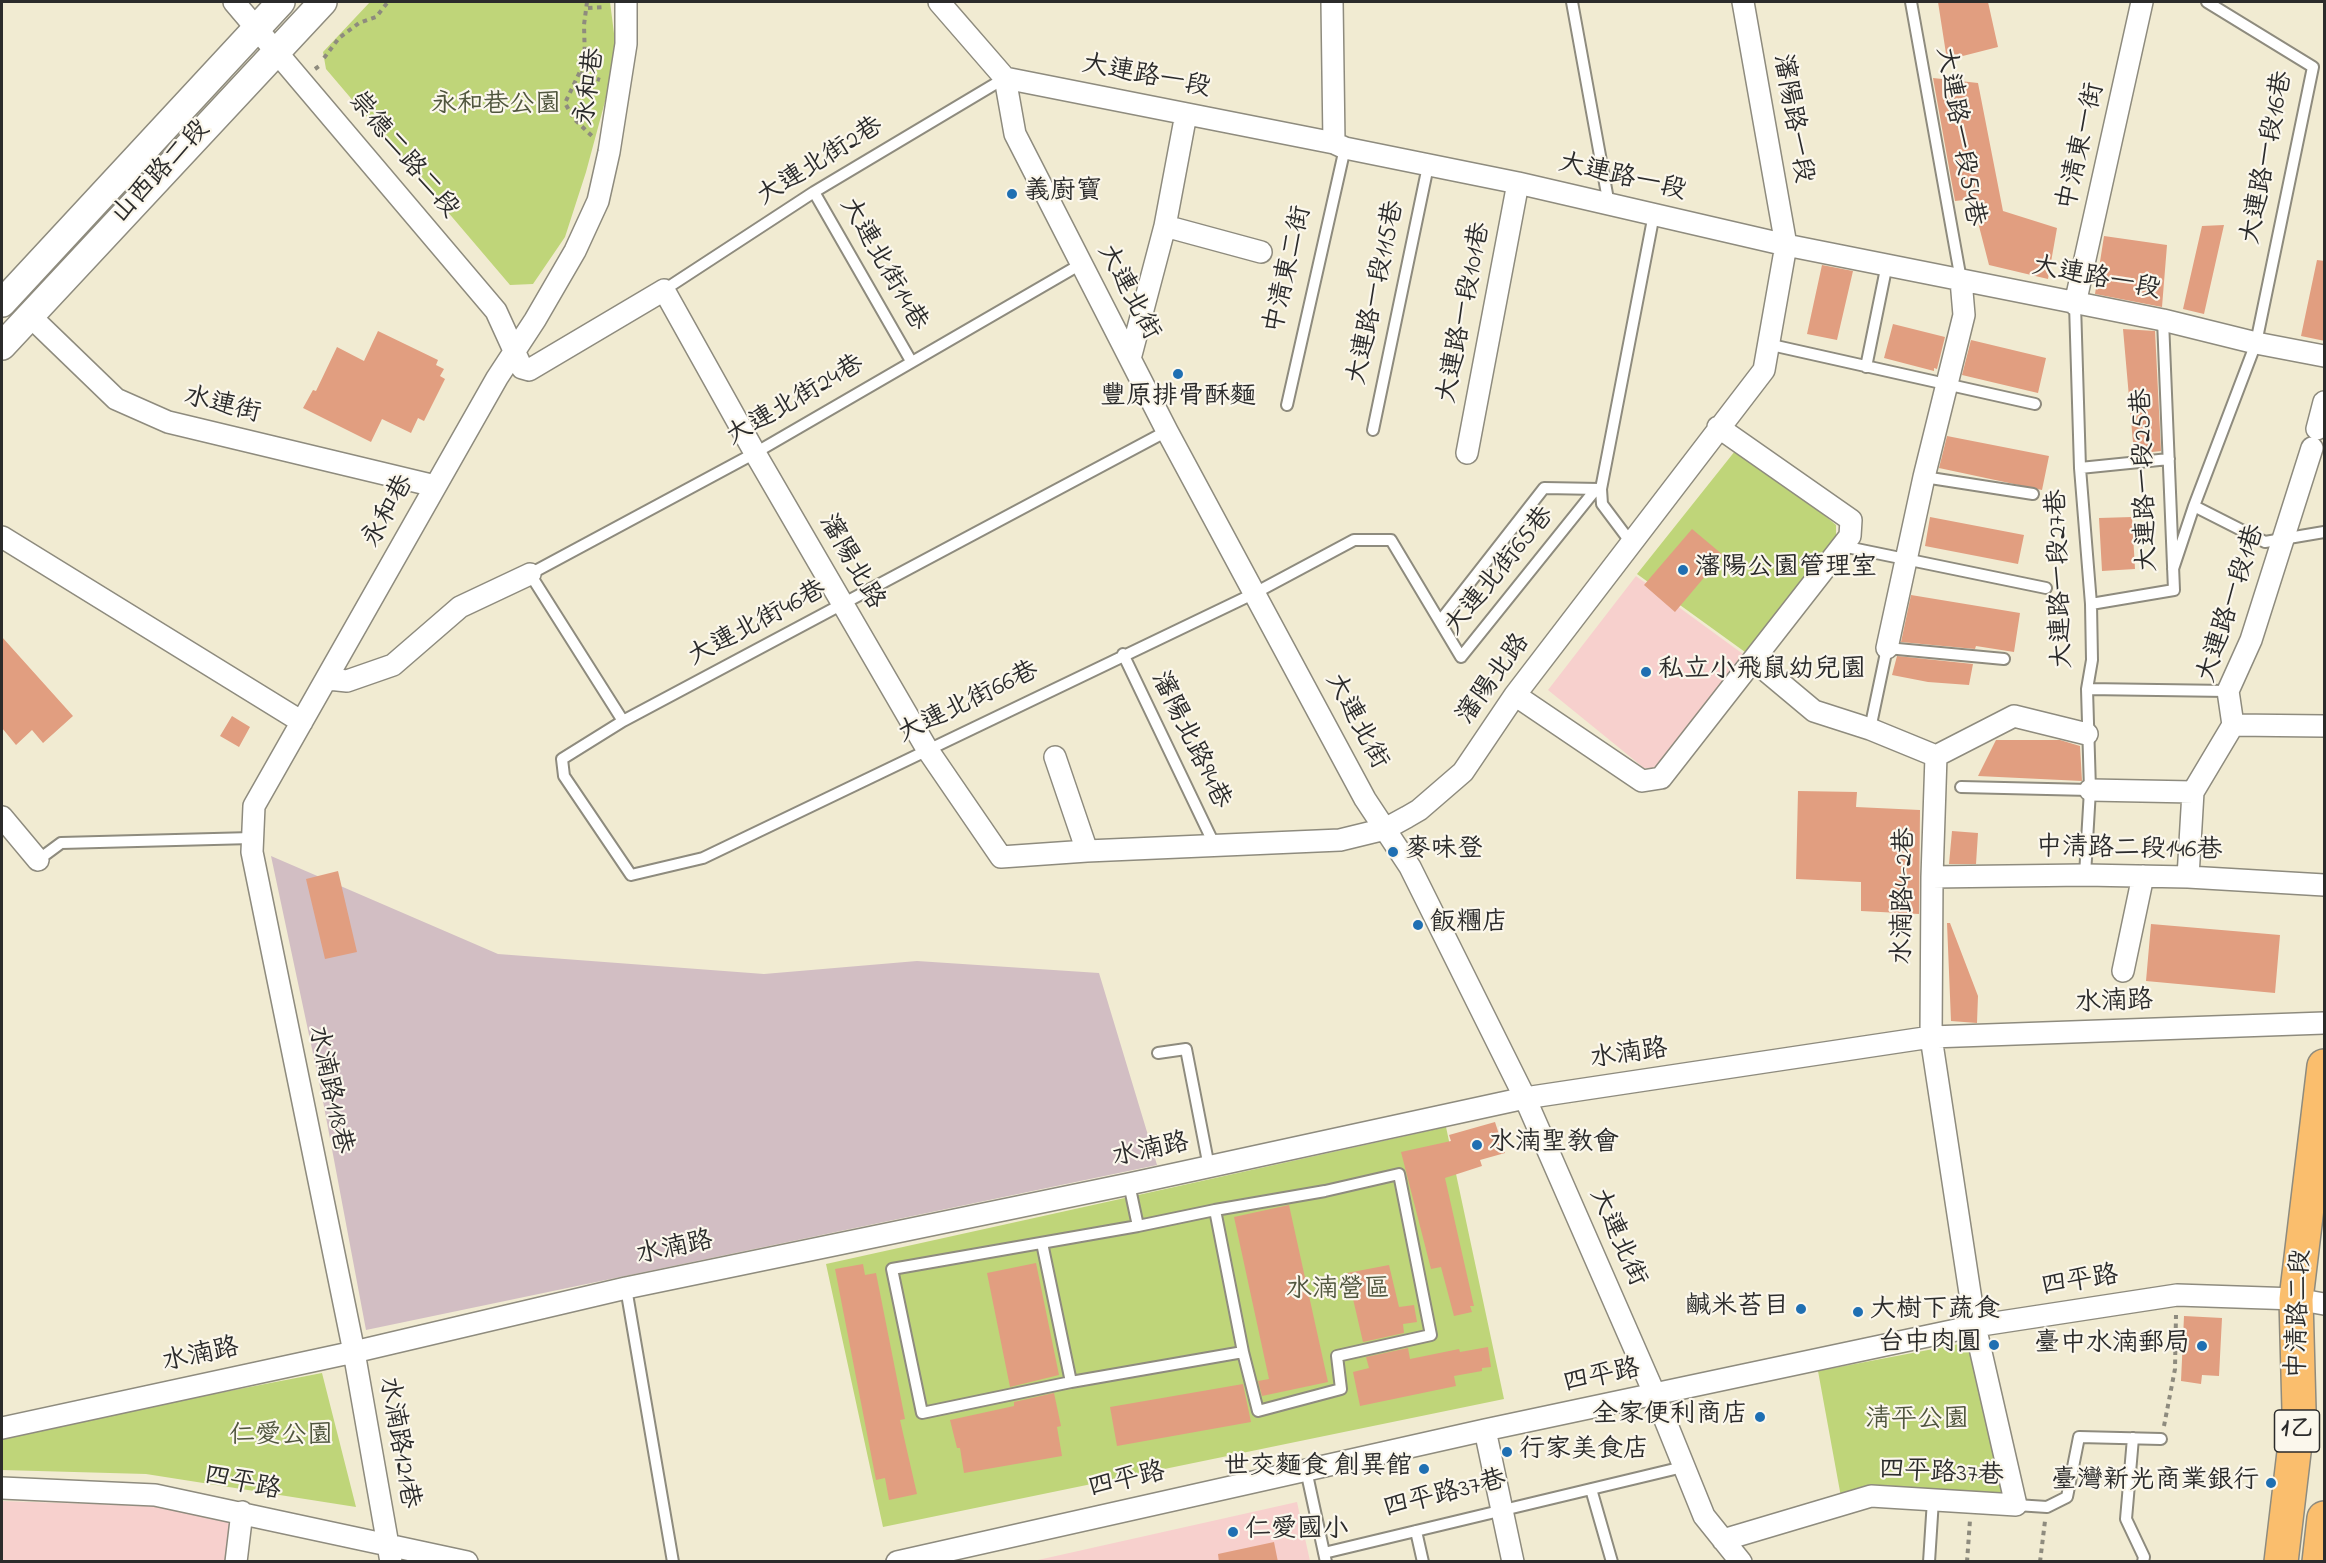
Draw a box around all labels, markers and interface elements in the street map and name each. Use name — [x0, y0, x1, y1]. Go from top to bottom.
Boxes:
street label: 大連路一段54巷 — [1927, 45, 1989, 229]
street label: 永和巷 — [571, 46, 613, 128]
street label: 大連路一段 — [1079, 50, 1213, 106]
street label: 瀋陽路一段 — [1764, 52, 1818, 186]
street label: 大連路一段16巷 — [2237, 69, 2301, 247]
street label: 中清東一街 — [2053, 80, 2113, 214]
street label: 崇德二路二段 — [340, 86, 464, 226]
park label: 永和巷公園 — [431, 91, 561, 123]
street label: 大連北街2巷 — [752, 112, 890, 214]
street label: 山西路二段 — [106, 115, 218, 231]
street label: 大連路一段 — [1555, 149, 1689, 209]
place label: 義廚寶 — [1024, 178, 1102, 210]
marker: 義廚寶 — [1005, 187, 1019, 201]
street label: 大連北街14巷 — [831, 193, 933, 337]
street label: 大連路一段115巷 — [1343, 198, 1413, 388]
street label: 中清東二街 — [1260, 203, 1320, 337]
street label: 大連路一段101巷 — [1433, 220, 1499, 406]
street label: 大連北街 — [1089, 240, 1165, 346]
street label: 大連路一段 — [2029, 252, 2163, 308]
street label: 大連北街24巷 — [722, 350, 870, 454]
marker: 豐原排骨酥麵 — [1171, 367, 1185, 381]
street label: 水連街 — [180, 382, 264, 432]
place label: 豐原排骨酥麵 — [1100, 383, 1256, 415]
street label: 大連路一段25巷 — [2128, 388, 2166, 572]
street label: 永和巷 — [357, 470, 423, 554]
street label: 大連路一段27巷 — [2043, 489, 2081, 669]
street label: 大連北街65巷 — [1440, 501, 1562, 643]
street label: 瀋陽北路 — [810, 510, 890, 616]
street label: 大連路一段1巷 — [2193, 521, 2273, 687]
place label: 瀋陽公園管理室 — [1695, 554, 1877, 586]
marker: 瀋陽公園管理室 — [1676, 563, 1690, 577]
street label: 大連北街46巷 — [684, 576, 832, 674]
street label: 瀋陽北路 — [1452, 629, 1538, 731]
street label: 大連北街66巷 — [893, 656, 1045, 752]
place label: 私立小飛鼠幼兒園 — [1658, 656, 1866, 688]
marker: 私立小飛鼠幼兒園 — [1639, 665, 1653, 679]
street label: 瀋陽北路94巷 — [1142, 667, 1236, 815]
street label: 大連北街 — [1317, 669, 1393, 775]
street label: 水湳路4-2巷 — [1889, 827, 1923, 965]
street label: 中清路二段146巷 — [2036, 834, 2222, 868]
place label: 麥味登 — [1405, 836, 1483, 868]
marker: 麥味登 — [1386, 845, 1400, 859]
place label: 飯糰店 — [1430, 909, 1508, 941]
marker: 飯糰店 — [1411, 918, 1425, 932]
street label: 水湳路 — [2074, 987, 2154, 1021]
street label: 水湳路118巷 — [299, 1023, 357, 1157]
street label: 水湳路 — [1588, 1035, 1670, 1077]
street label: 水湳路 — [1110, 1129, 1192, 1175]
place label: 水湳聖教會 — [1489, 1129, 1619, 1161]
marker: 水湳聖教會 — [1470, 1138, 1484, 1152]
street label: 大連北街 — [1581, 1184, 1651, 1292]
street label: 水湳路 — [634, 1227, 716, 1273]
street label: 中清路二段 — [2283, 1248, 2319, 1380]
street label: 四平路 — [2039, 1261, 2121, 1305]
park label: 水湳營區 — [1286, 1276, 1390, 1308]
place label: 鹹米苔目 — [1685, 1293, 1789, 1325]
place label: 大樹下蔬食 — [1870, 1296, 2000, 1328]
marker: 鹹米苔目 — [1794, 1302, 1808, 1316]
marker: 大樹下蔬食 — [1851, 1305, 1865, 1319]
place label: 台中肉圓 — [1878, 1329, 1982, 1361]
place label: 臺中水湳郵局 — [2034, 1330, 2190, 1362]
street label: 水湳路 — [160, 1334, 242, 1380]
marker: 台中肉圓 — [1987, 1338, 2001, 1352]
marker: 臺中水湳郵局 — [2195, 1339, 2209, 1353]
street label: 四平路 — [1561, 1355, 1643, 1401]
street label: 水湳路121巷 — [370, 1375, 424, 1511]
place label: 全家便利商店 — [1592, 1401, 1748, 1433]
park label: 清平公園 — [1865, 1406, 1969, 1438]
marker: 全家便利商店 — [1753, 1410, 1767, 1424]
road number: 1乙 — [2274, 1410, 2320, 1452]
park label: 仁愛公園 — [229, 1422, 333, 1454]
place label: 行家美食店 — [1519, 1436, 1649, 1468]
marker: 行家美食店 — [1500, 1445, 1514, 1459]
place label: 世交麵食 創異館 — [1224, 1453, 1412, 1485]
street label: 四平路37巷 — [1878, 1456, 2004, 1494]
street label: 四平路 — [1085, 1458, 1169, 1506]
street label: 四平路 — [201, 1462, 283, 1508]
marker: 世交麵食 創異館 — [1417, 1462, 1431, 1476]
street label: 四平路37巷 — [1380, 1466, 1510, 1526]
place label: 臺灣新光商業銀行 — [2051, 1467, 2259, 1499]
marker: 臺灣新光商業銀行 — [2264, 1476, 2278, 1490]
place label: 仁愛國小 — [1245, 1516, 1349, 1548]
marker: 仁愛國小 — [1226, 1525, 1240, 1539]

